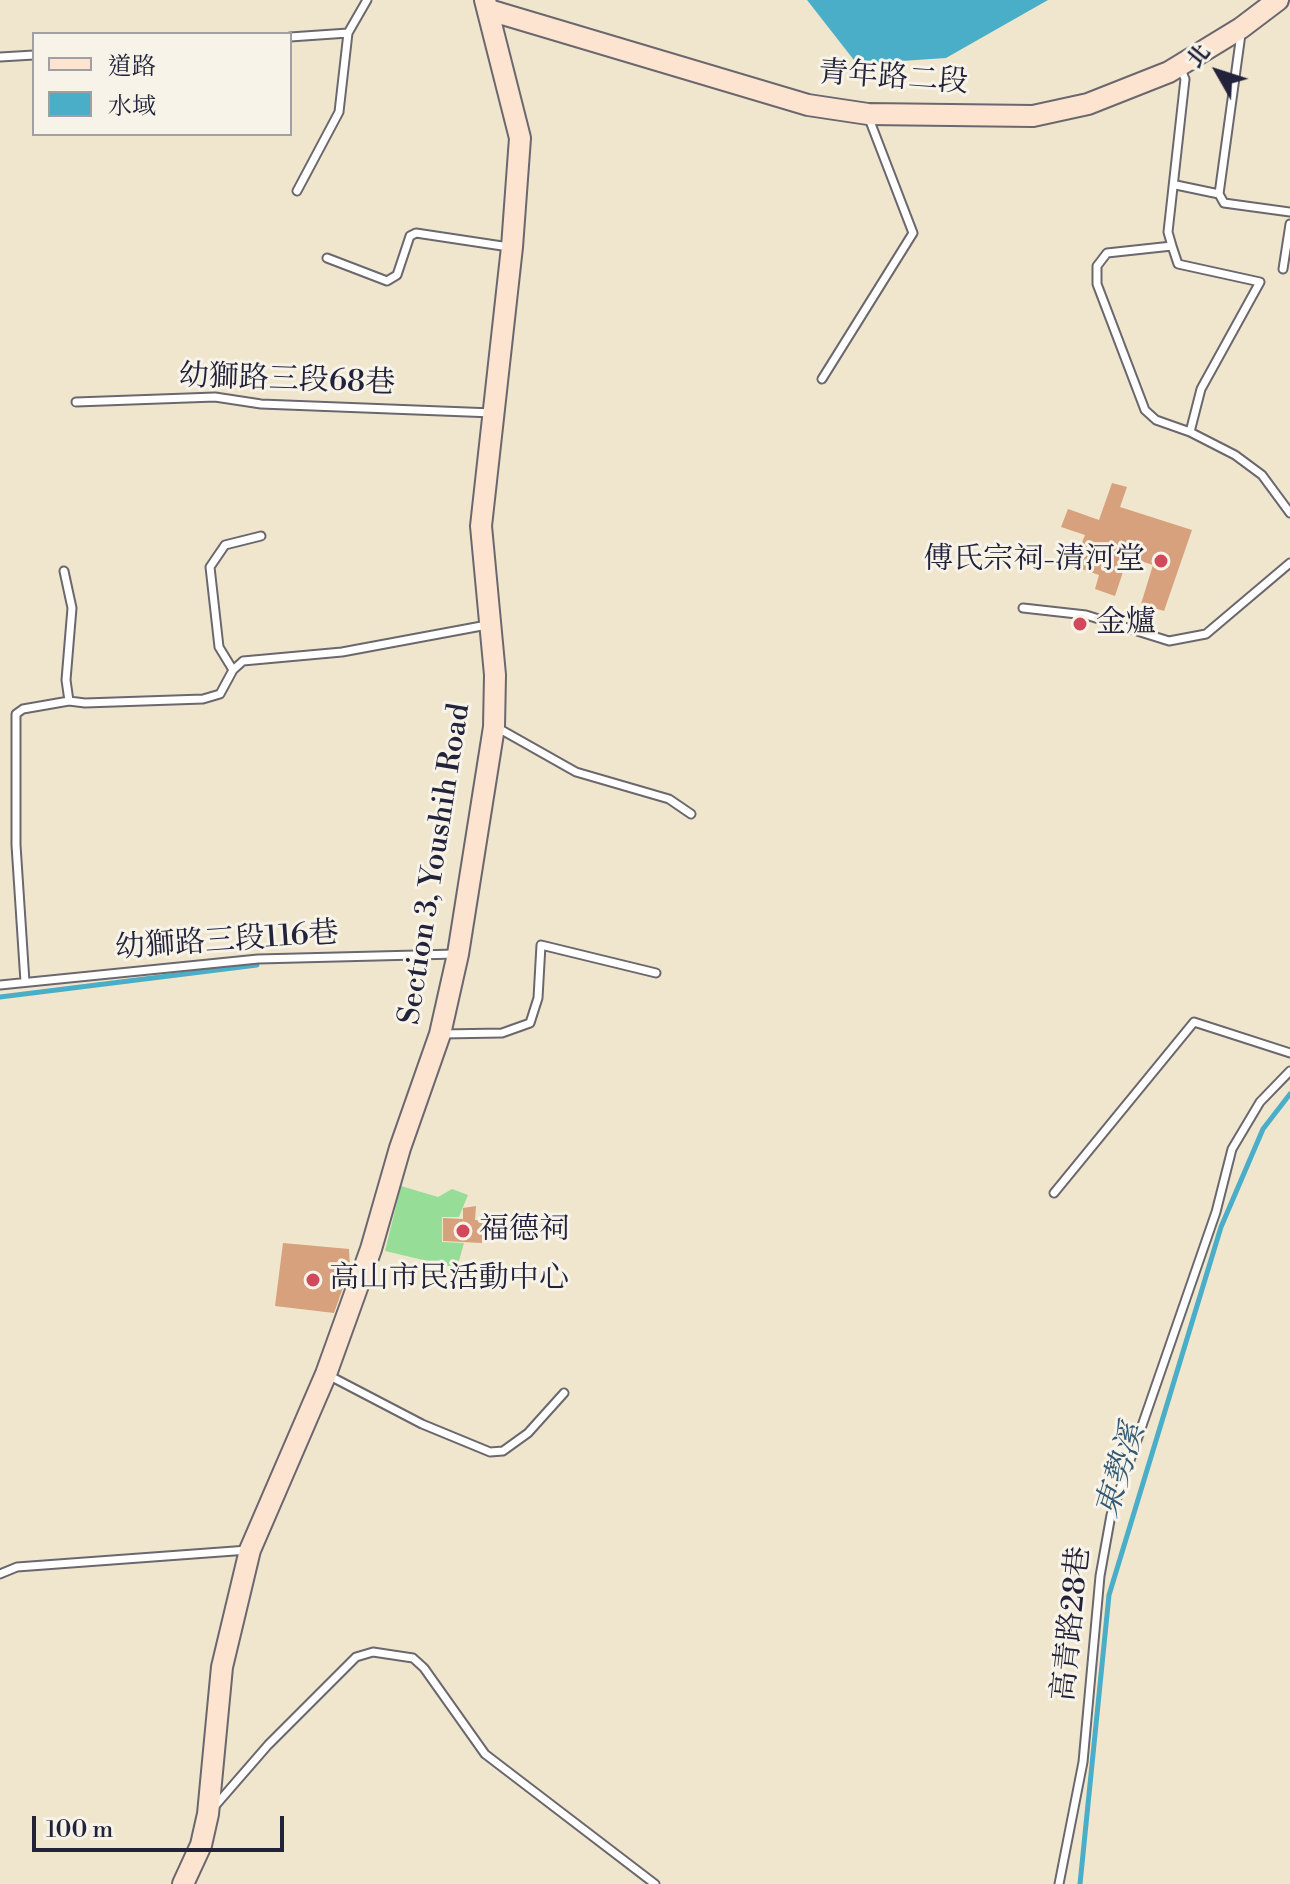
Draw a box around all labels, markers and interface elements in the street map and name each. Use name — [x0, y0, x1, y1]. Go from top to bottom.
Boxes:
legend — [32, 32, 292, 136]
north arrow — [1178, 32, 1258, 112]
text: 北 — [1182, 40, 1216, 74]
text: 道路 — [108, 52, 156, 82]
street label: 青年路二段 — [817, 56, 969, 102]
text: 水域 — [108, 92, 156, 122]
street label: 幼獅路三段68巷 — [178, 359, 396, 403]
place label: 傅氏宗祠-清河堂 — [923, 543, 1145, 579]
marker: 傅氏宗祠-清河堂 — [1152, 552, 1170, 570]
place label: 金爐 — [1096, 606, 1156, 642]
marker: 金爐 — [1071, 615, 1089, 633]
street label: Section 3, Youshih Road — [393, 701, 479, 1027]
street label: 幼獅路三段116巷 — [114, 916, 340, 968]
place label: 福德祠 — [479, 1213, 569, 1249]
marker: 福德祠 — [454, 1222, 472, 1240]
place label: 高山市民活動中心 — [329, 1262, 569, 1298]
marker: 高山市民活動中心 — [304, 1271, 322, 1289]
water label: 東勢溪 — [1090, 1419, 1154, 1523]
street label: 高青路28巷 — [1047, 1545, 1099, 1703]
scale bar — [36, 1800, 288, 1850]
text: 100 m — [46, 1815, 113, 1845]

